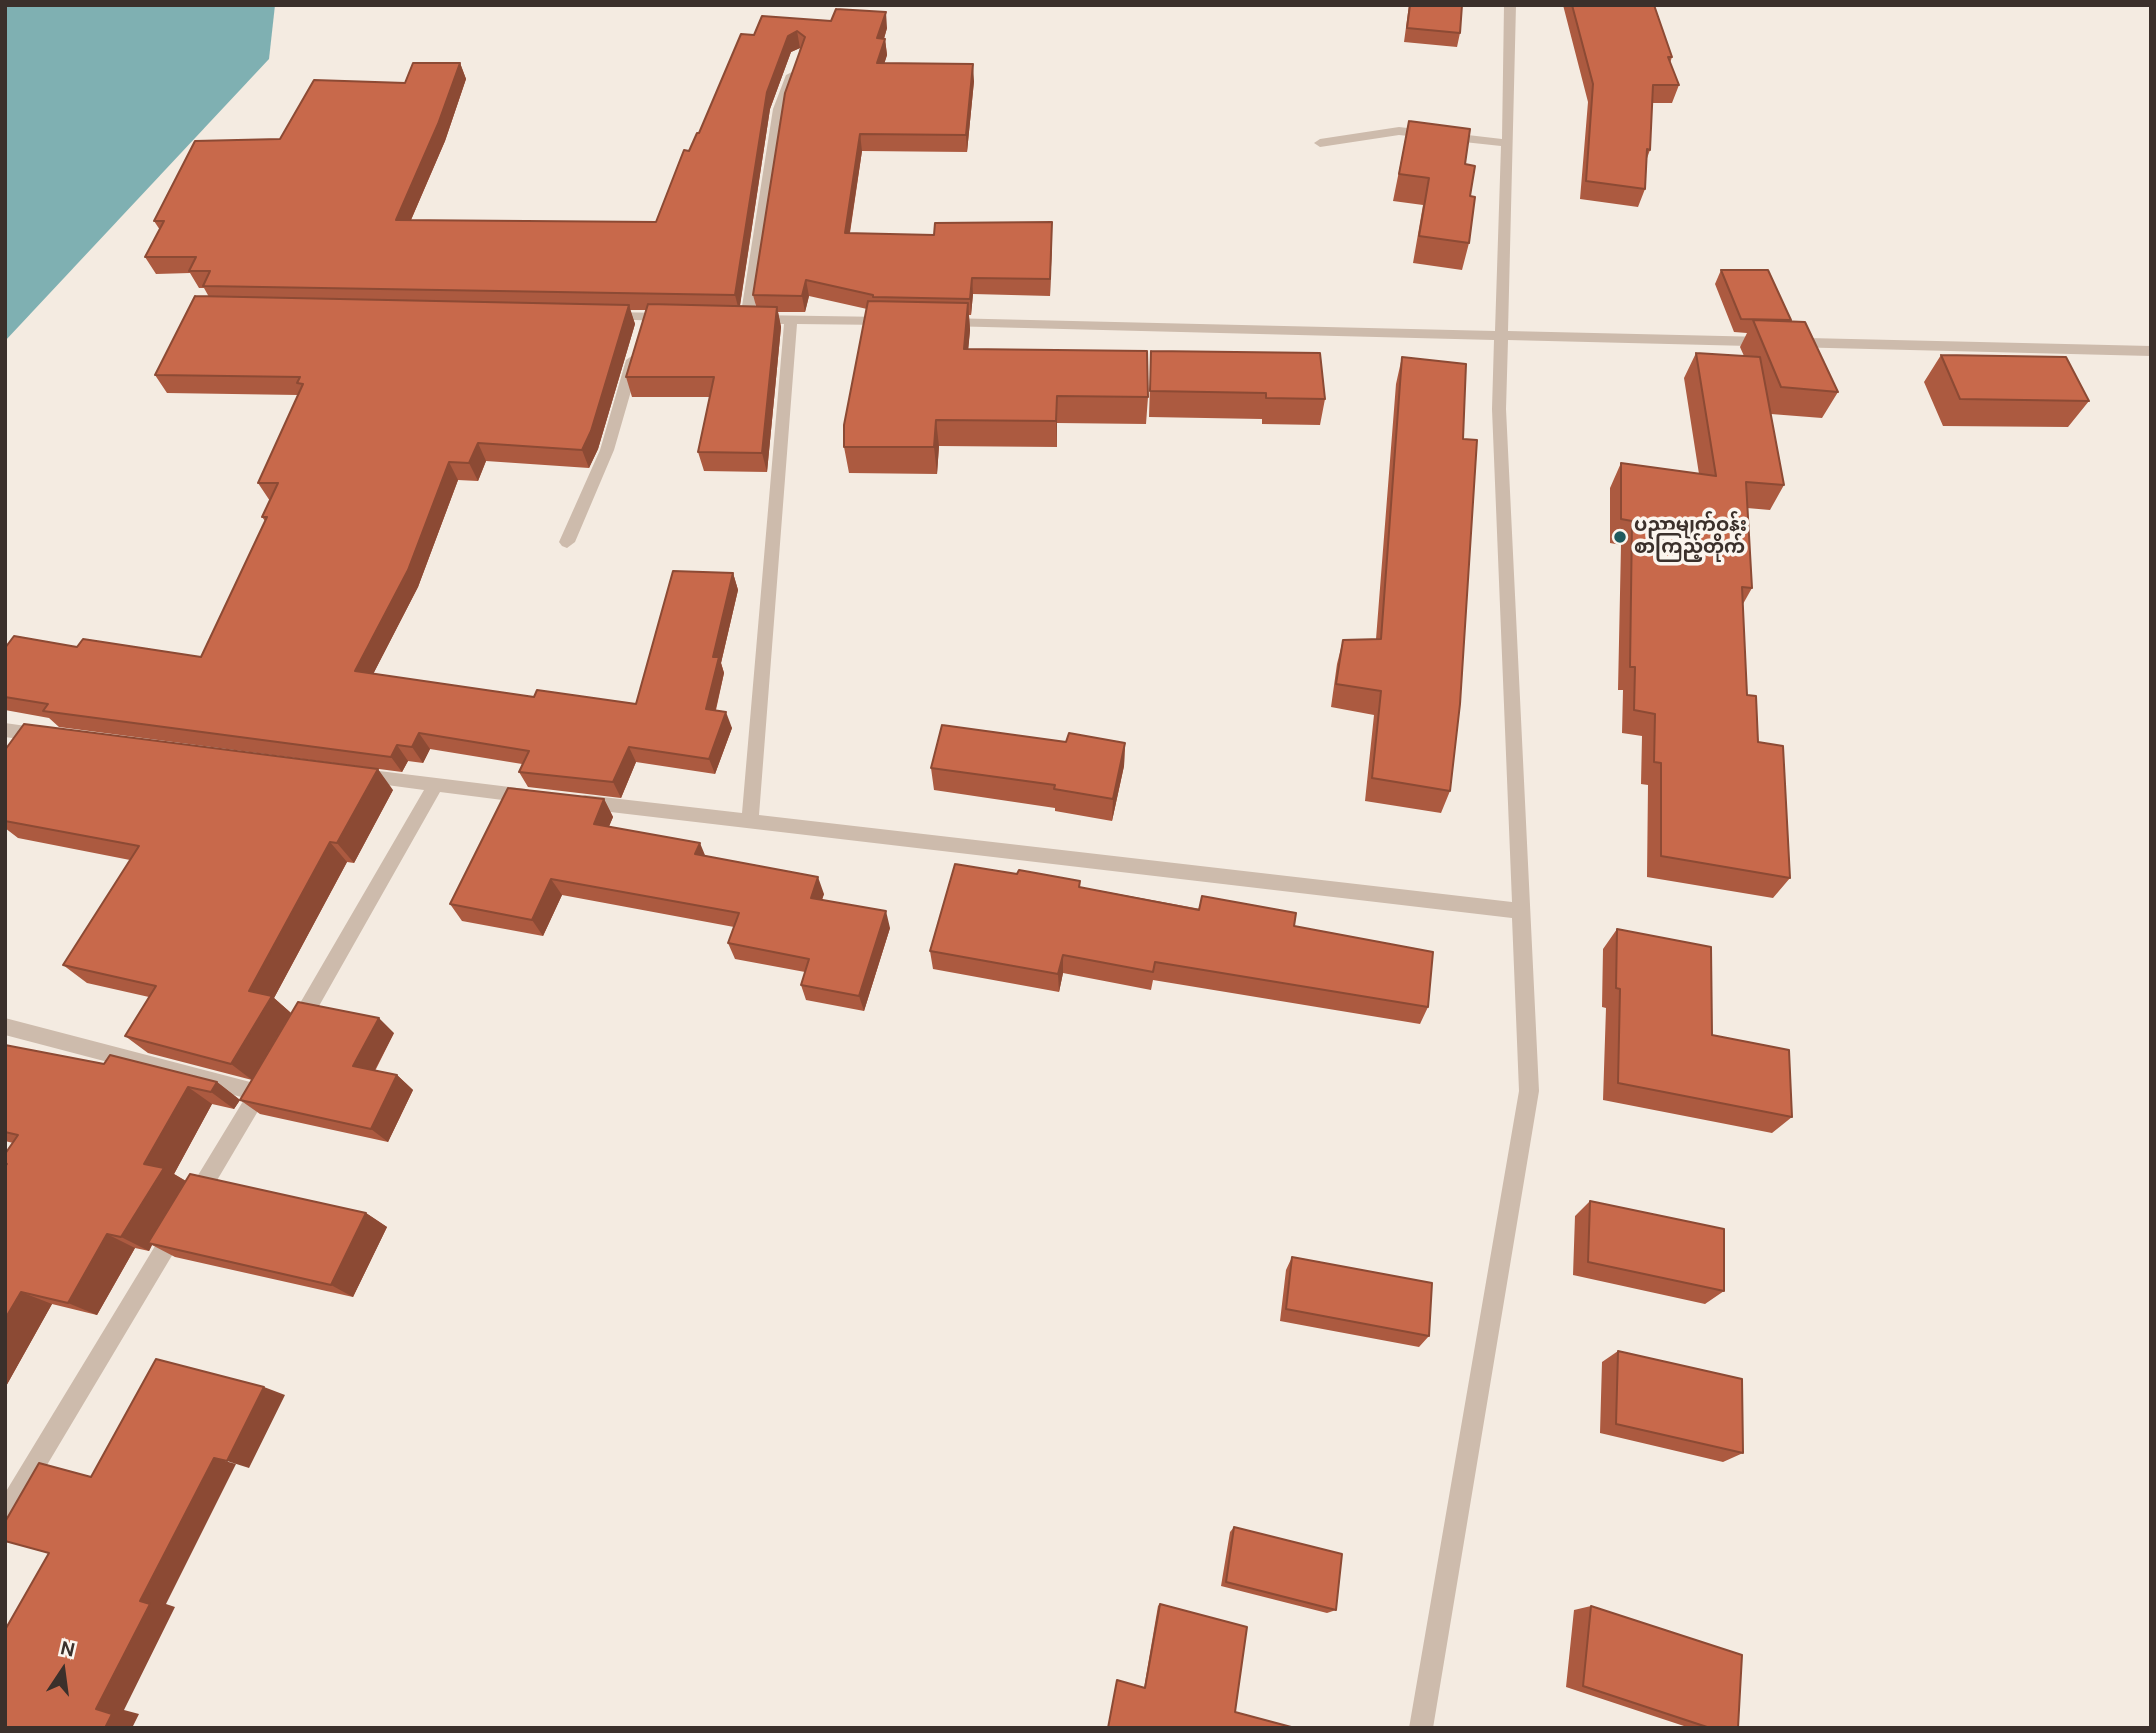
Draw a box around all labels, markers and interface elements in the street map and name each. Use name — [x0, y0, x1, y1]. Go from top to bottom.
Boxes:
place label: ပညာမျက်ဝန်း စာကြည့်တိုက် — [1634, 515, 1747, 559]
marker: ပညာမျက်ဝန်း စာကြည့်တိုက် — [1612, 529, 1628, 545]
north arrow — [28, 1635, 98, 1705]
text: N — [58, 1635, 77, 1663]

